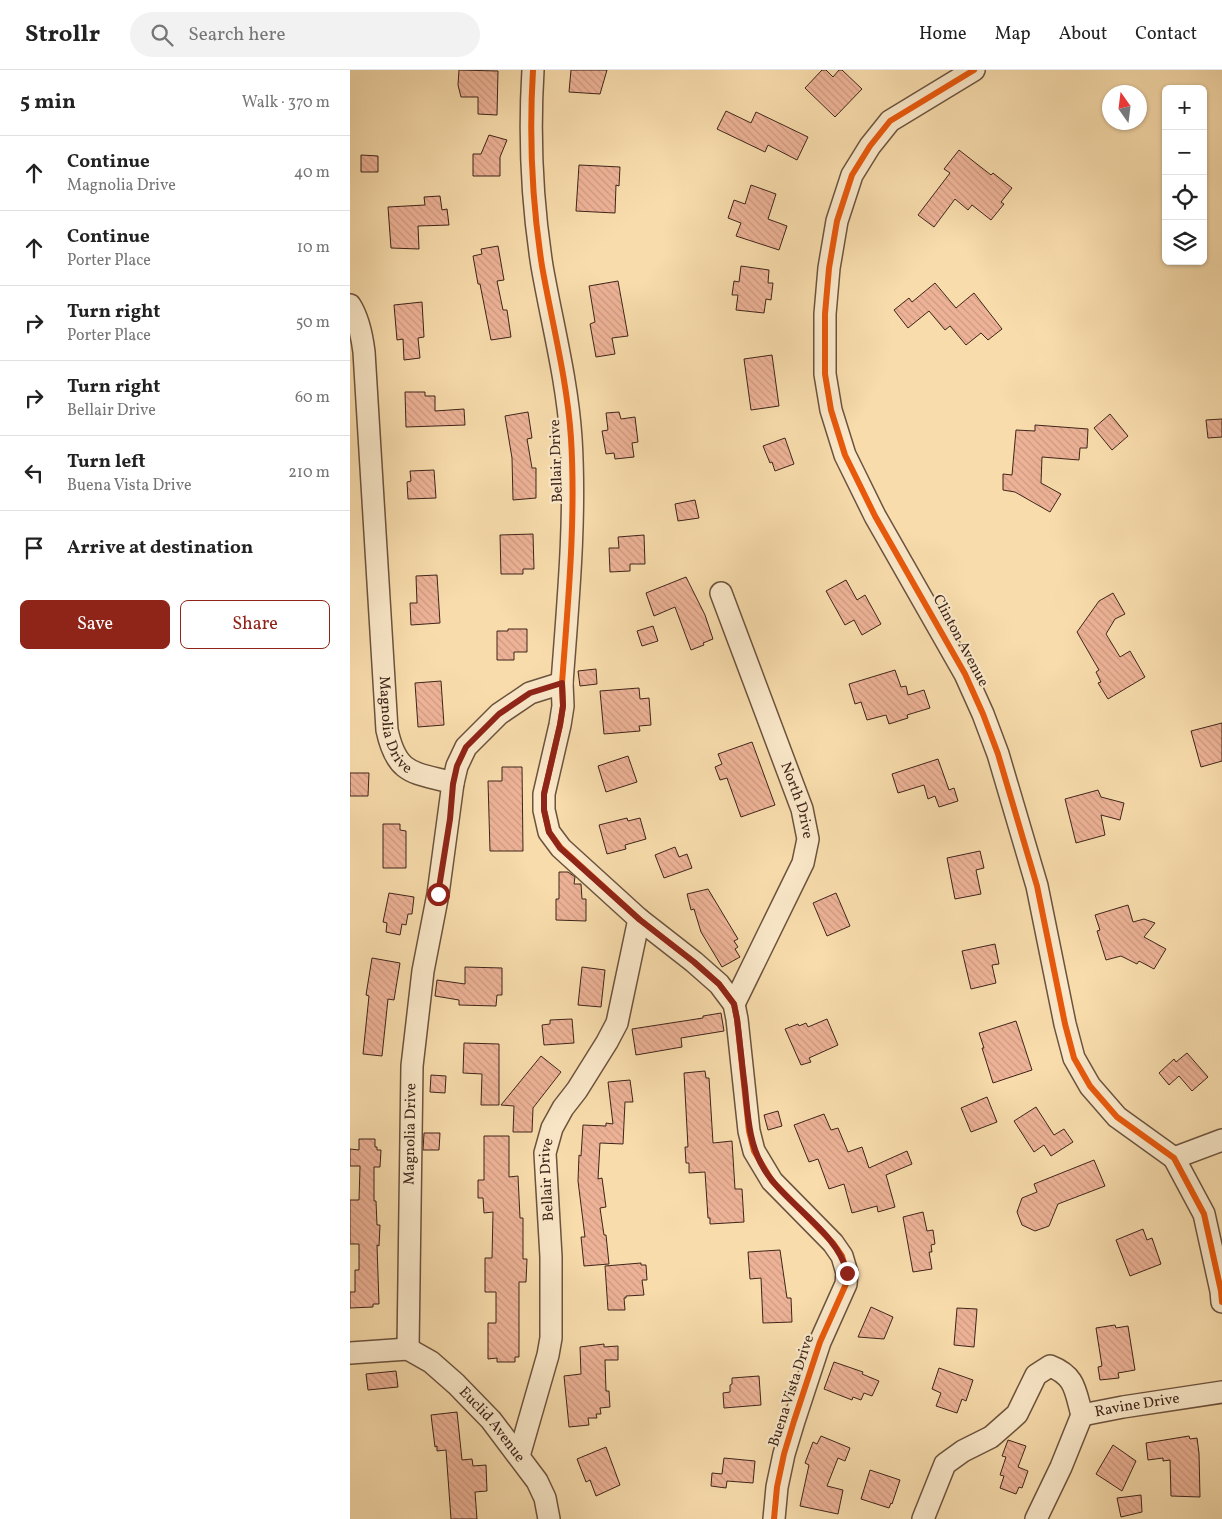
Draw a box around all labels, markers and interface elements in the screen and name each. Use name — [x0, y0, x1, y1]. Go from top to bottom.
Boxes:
search box — [130, 12, 480, 57]
text: Strollr — [25, 18, 100, 52]
icon: search — [148, 21, 176, 49]
text: Search here — [188, 22, 286, 48]
text: Home — [919, 22, 967, 47]
text: Map — [995, 22, 1031, 47]
text: About — [1059, 22, 1107, 47]
text: Contact — [1135, 22, 1197, 47]
north arrow — [1102, 85, 1147, 130]
map controls — [1162, 85, 1207, 265]
button: + — [1162, 85, 1207, 130]
text: 5 min — [20, 88, 76, 117]
text: Walk · 370 m — [242, 92, 330, 114]
button: − — [1162, 130, 1207, 175]
text: Continue — [67, 149, 150, 175]
icon: ahead — [20, 159, 48, 187]
text: 40 m — [294, 162, 330, 184]
text: Magnolia Drive — [67, 175, 176, 197]
button: locate — [1162, 175, 1207, 220]
button: layers — [1162, 220, 1207, 265]
text: Continue — [67, 224, 150, 250]
icon: ahead — [20, 234, 48, 262]
text: 10 m — [297, 237, 330, 259]
text: Porter Place — [67, 250, 151, 272]
text: Turn right — [67, 299, 160, 325]
icon: right — [20, 309, 48, 337]
text: 50 m — [296, 312, 330, 334]
text: Porter Place — [67, 325, 151, 347]
text: Turn right — [67, 374, 160, 400]
icon: right — [20, 384, 48, 412]
text: 60 m — [295, 387, 330, 409]
text: Bellair Drive — [67, 400, 156, 422]
street label: Bellair Drive — [545, 419, 569, 503]
text: Turn left — [67, 449, 146, 475]
icon: left — [20, 459, 48, 487]
text: 210 m — [288, 462, 330, 484]
text: Buena Vista Drive — [67, 475, 192, 497]
icon: arrive — [20, 534, 48, 562]
text: Arrive at destination — [67, 535, 253, 561]
street label: Clinton Avenue — [927, 591, 993, 691]
button: Save — [20, 600, 170, 649]
button: Share — [180, 600, 330, 649]
street label: Magnolia Drive — [373, 675, 416, 779]
street label: North Drive — [775, 759, 818, 840]
route start — [427, 883, 450, 906]
street label: Magnolia Drive — [400, 1083, 422, 1185]
street label: Bellair Drive — [534, 1136, 559, 1222]
route end — [836, 1262, 859, 1285]
street label: Buena Vista Drive — [764, 1332, 820, 1450]
street label: Euclid Avenue — [454, 1382, 530, 1467]
street label: Ravine Drive — [1093, 1388, 1181, 1423]

